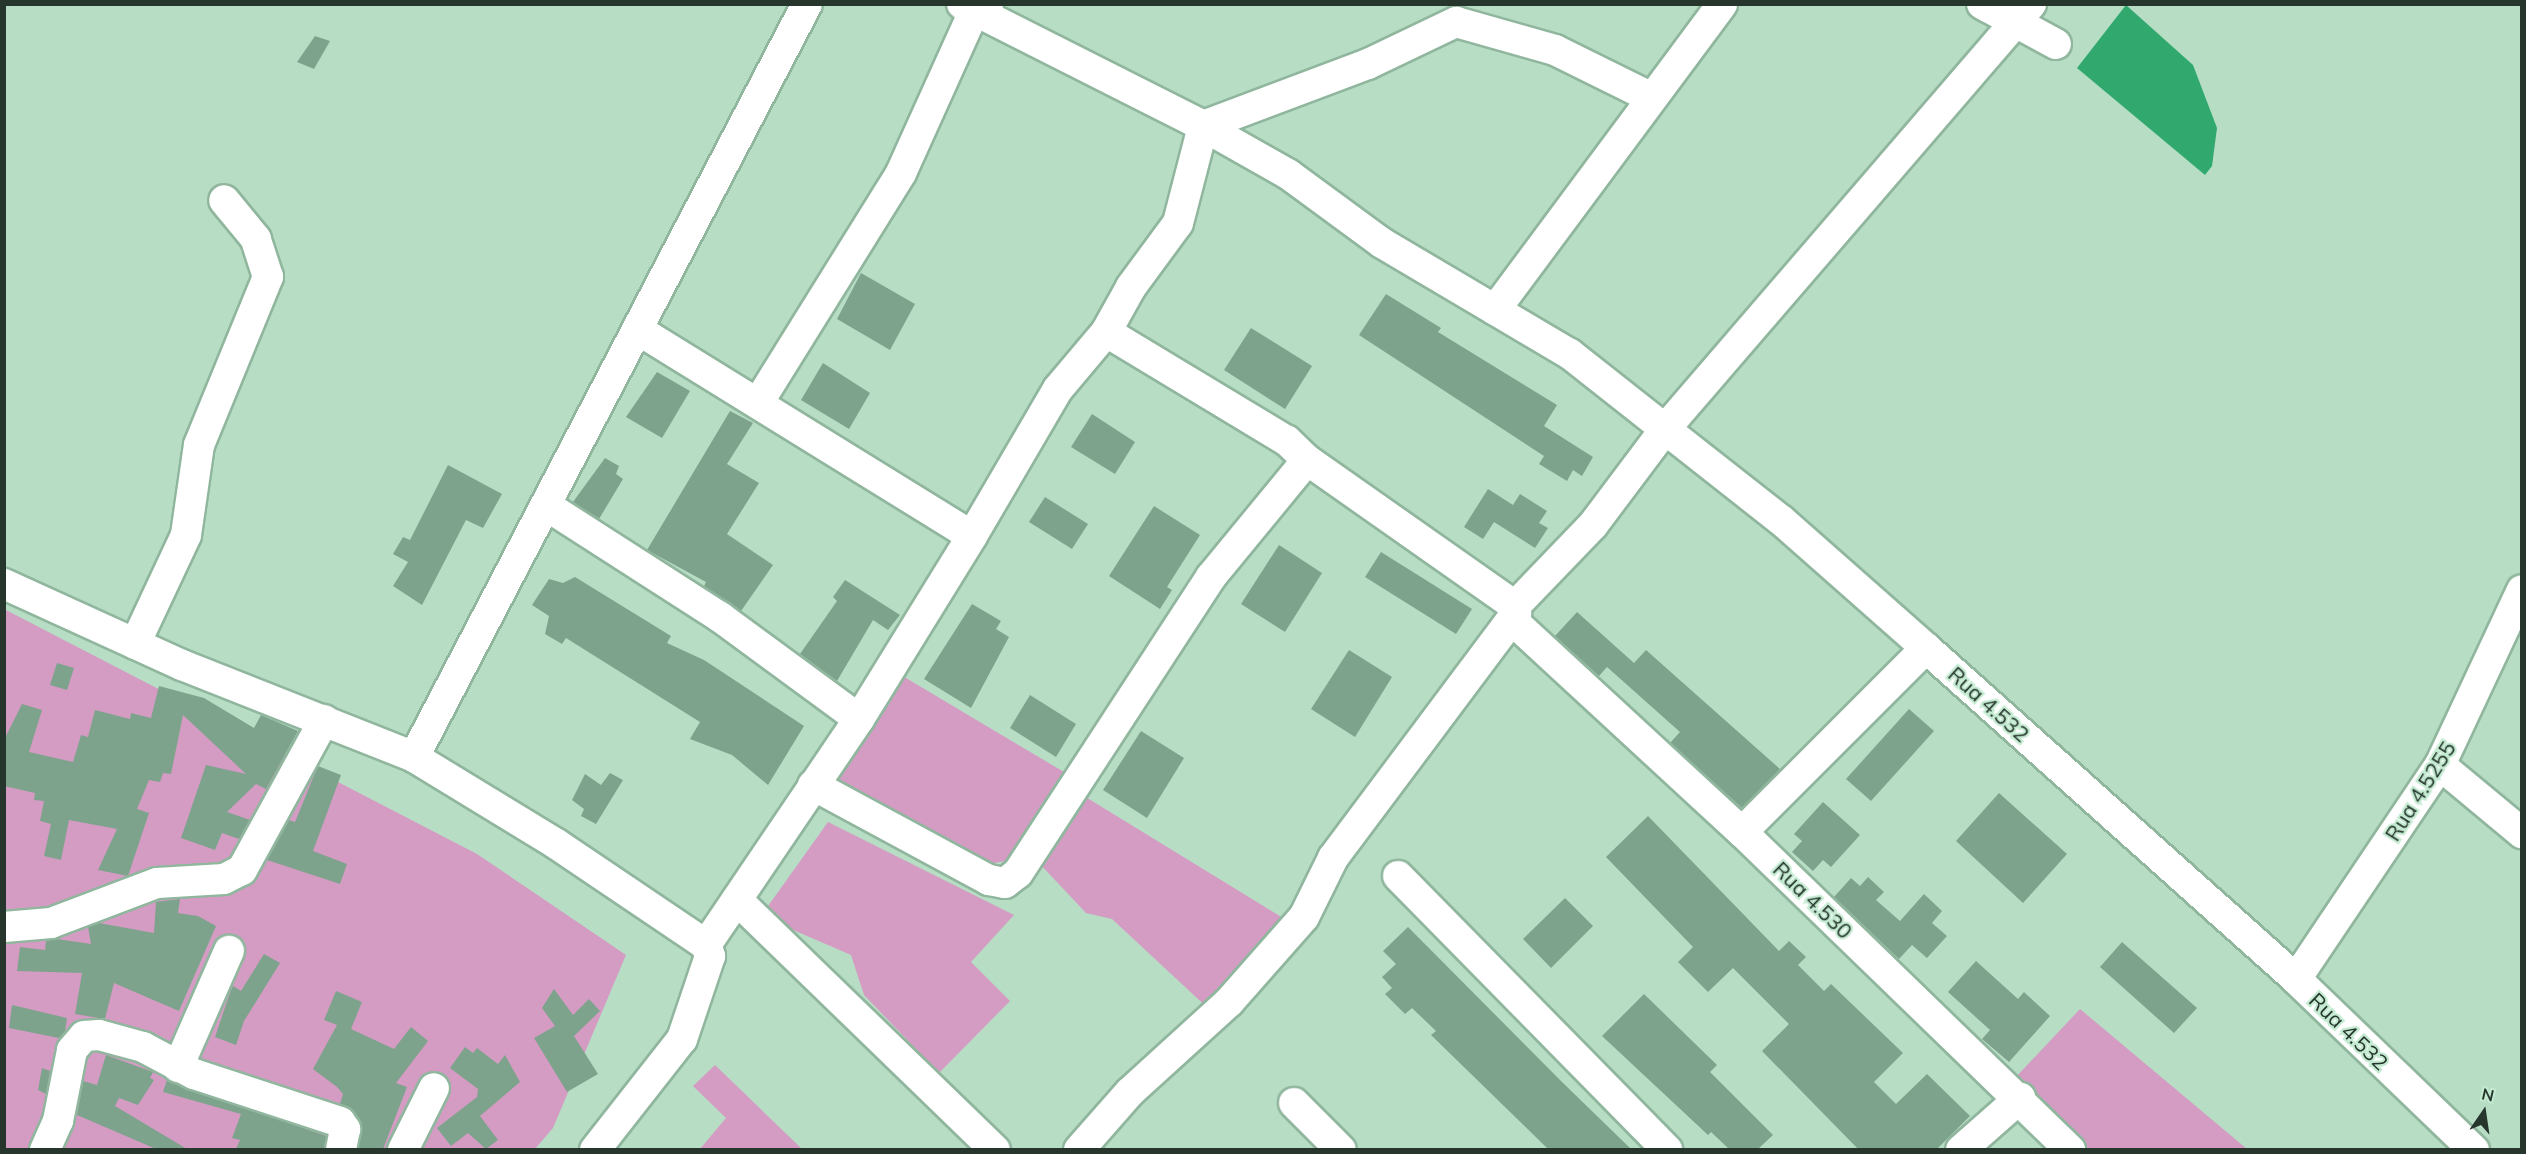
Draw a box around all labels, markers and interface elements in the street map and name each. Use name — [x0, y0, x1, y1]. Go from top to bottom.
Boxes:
street label: Rua 4.532 — [1943, 661, 2035, 747]
street label: Rua 4.5255 — [2380, 737, 2460, 845]
street label: Rua 4.530 — [1768, 856, 1858, 944]
street label: Rua 4.532 — [2304, 987, 2394, 1075]
north arrow — [2454, 1082, 2514, 1142]
text: N — [2480, 1083, 2496, 1106]

